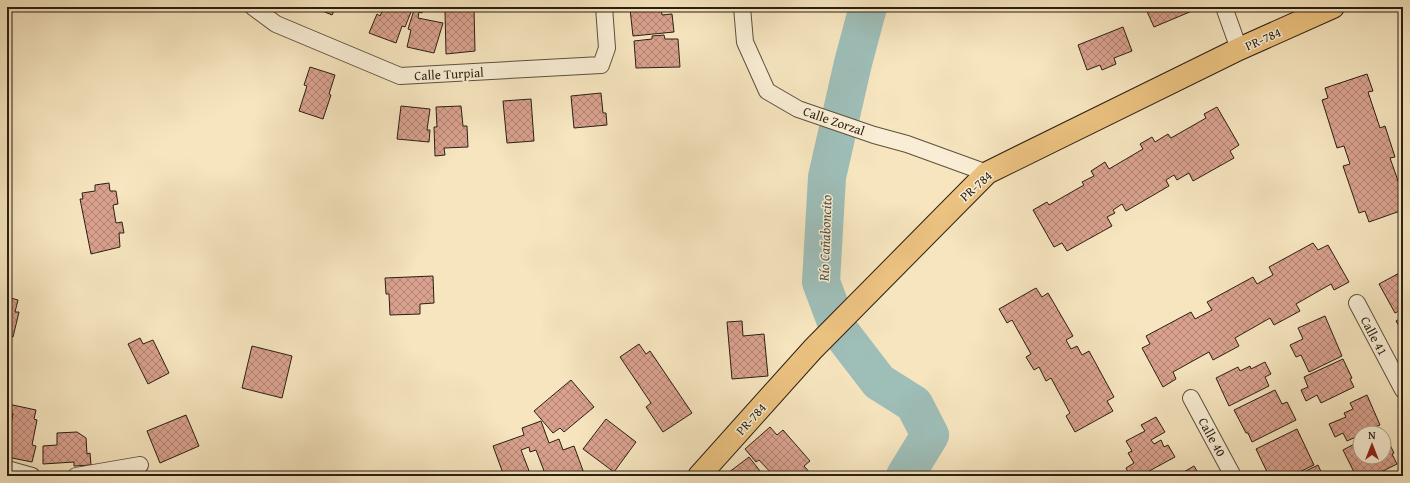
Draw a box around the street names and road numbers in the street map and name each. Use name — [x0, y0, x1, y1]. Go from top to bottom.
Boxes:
street label: PR-784 — [1242, 23, 1284, 55]
street label: Calle Turpial — [414, 63, 485, 85]
street label: Calle Zorzal — [801, 102, 868, 140]
street label: PR-784 — [956, 166, 996, 206]
street label: Calle 41 — [1356, 313, 1392, 359]
street label: PR-784 — [731, 399, 771, 439]
street label: Calle 40 — [1194, 414, 1230, 460]

